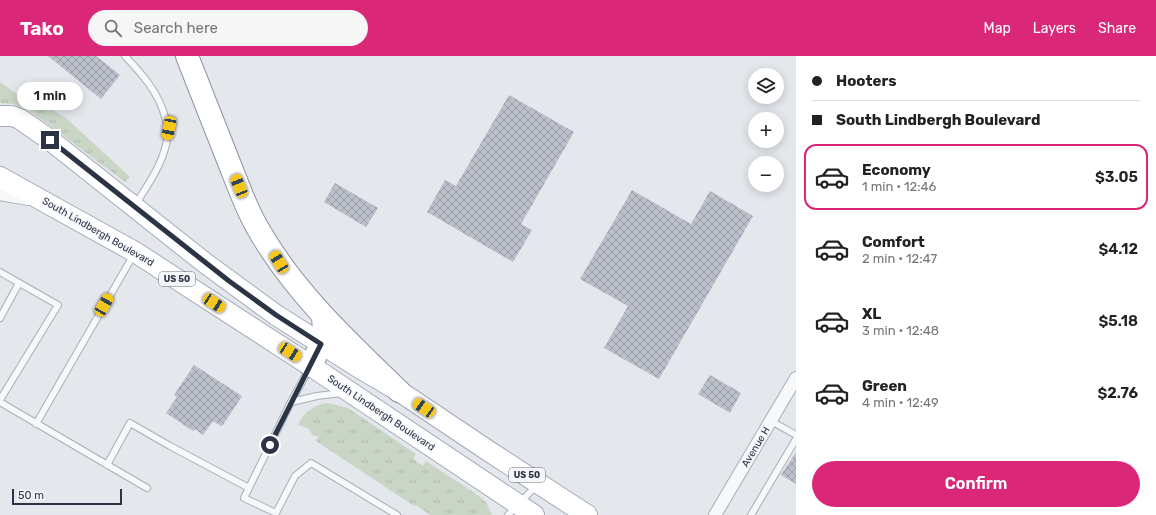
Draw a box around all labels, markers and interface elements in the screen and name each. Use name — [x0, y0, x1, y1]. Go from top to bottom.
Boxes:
search box — [88, 10, 368, 46]
text: Tako — [20, 17, 64, 40]
icon: search — [102, 17, 124, 39]
text: Search here — [134, 19, 218, 37]
text: Map — [984, 20, 1011, 37]
text: Layers — [1033, 20, 1076, 37]
text: Share — [1098, 20, 1136, 37]
map controls — [748, 68, 784, 192]
button: layers — [748, 68, 784, 104]
text: Hooters — [836, 72, 897, 90]
callout: 1 min — [17, 82, 83, 110]
text: 1 min — [34, 88, 66, 103]
text: South Lindbergh Boulevard — [836, 111, 1040, 129]
button: + — [748, 112, 784, 148]
car — [161, 115, 177, 141]
route end — [41, 131, 59, 149]
button: − — [748, 156, 784, 192]
icon: car — [814, 159, 850, 195]
text: Economy — [862, 161, 931, 179]
text: $3.05 — [1095, 168, 1138, 186]
car — [229, 173, 249, 199]
text: 1 min · 12:46 — [862, 179, 936, 194]
street label: South Lindbergh Boulevard — [40, 195, 156, 269]
icon: car — [814, 231, 850, 267]
text: Comfort — [862, 233, 925, 251]
text: $4.12 — [1098, 240, 1138, 258]
car — [268, 249, 290, 275]
text: 2 min · 12:47 — [862, 251, 937, 266]
road number: US 50 — [159, 272, 195, 286]
car — [201, 291, 227, 315]
car — [93, 292, 115, 318]
icon: car — [814, 303, 850, 339]
text: XL — [862, 305, 881, 323]
text: $5.18 — [1098, 312, 1138, 330]
text: 3 min · 12:48 — [862, 323, 939, 338]
car — [277, 340, 303, 364]
street label: South Lindbergh Boulevard — [325, 373, 437, 454]
icon: car — [814, 375, 850, 411]
text: Green — [862, 377, 907, 395]
text: $2.76 — [1097, 384, 1138, 402]
text: 4 min · 12:49 — [862, 395, 939, 410]
car — [411, 396, 437, 420]
street label: Avenue H — [739, 425, 773, 469]
route start — [261, 436, 279, 454]
button: Confirm — [812, 461, 1140, 507]
road number: US 50 — [509, 468, 545, 482]
scale bar — [12, 487, 122, 506]
text: 50 m — [18, 489, 44, 502]

